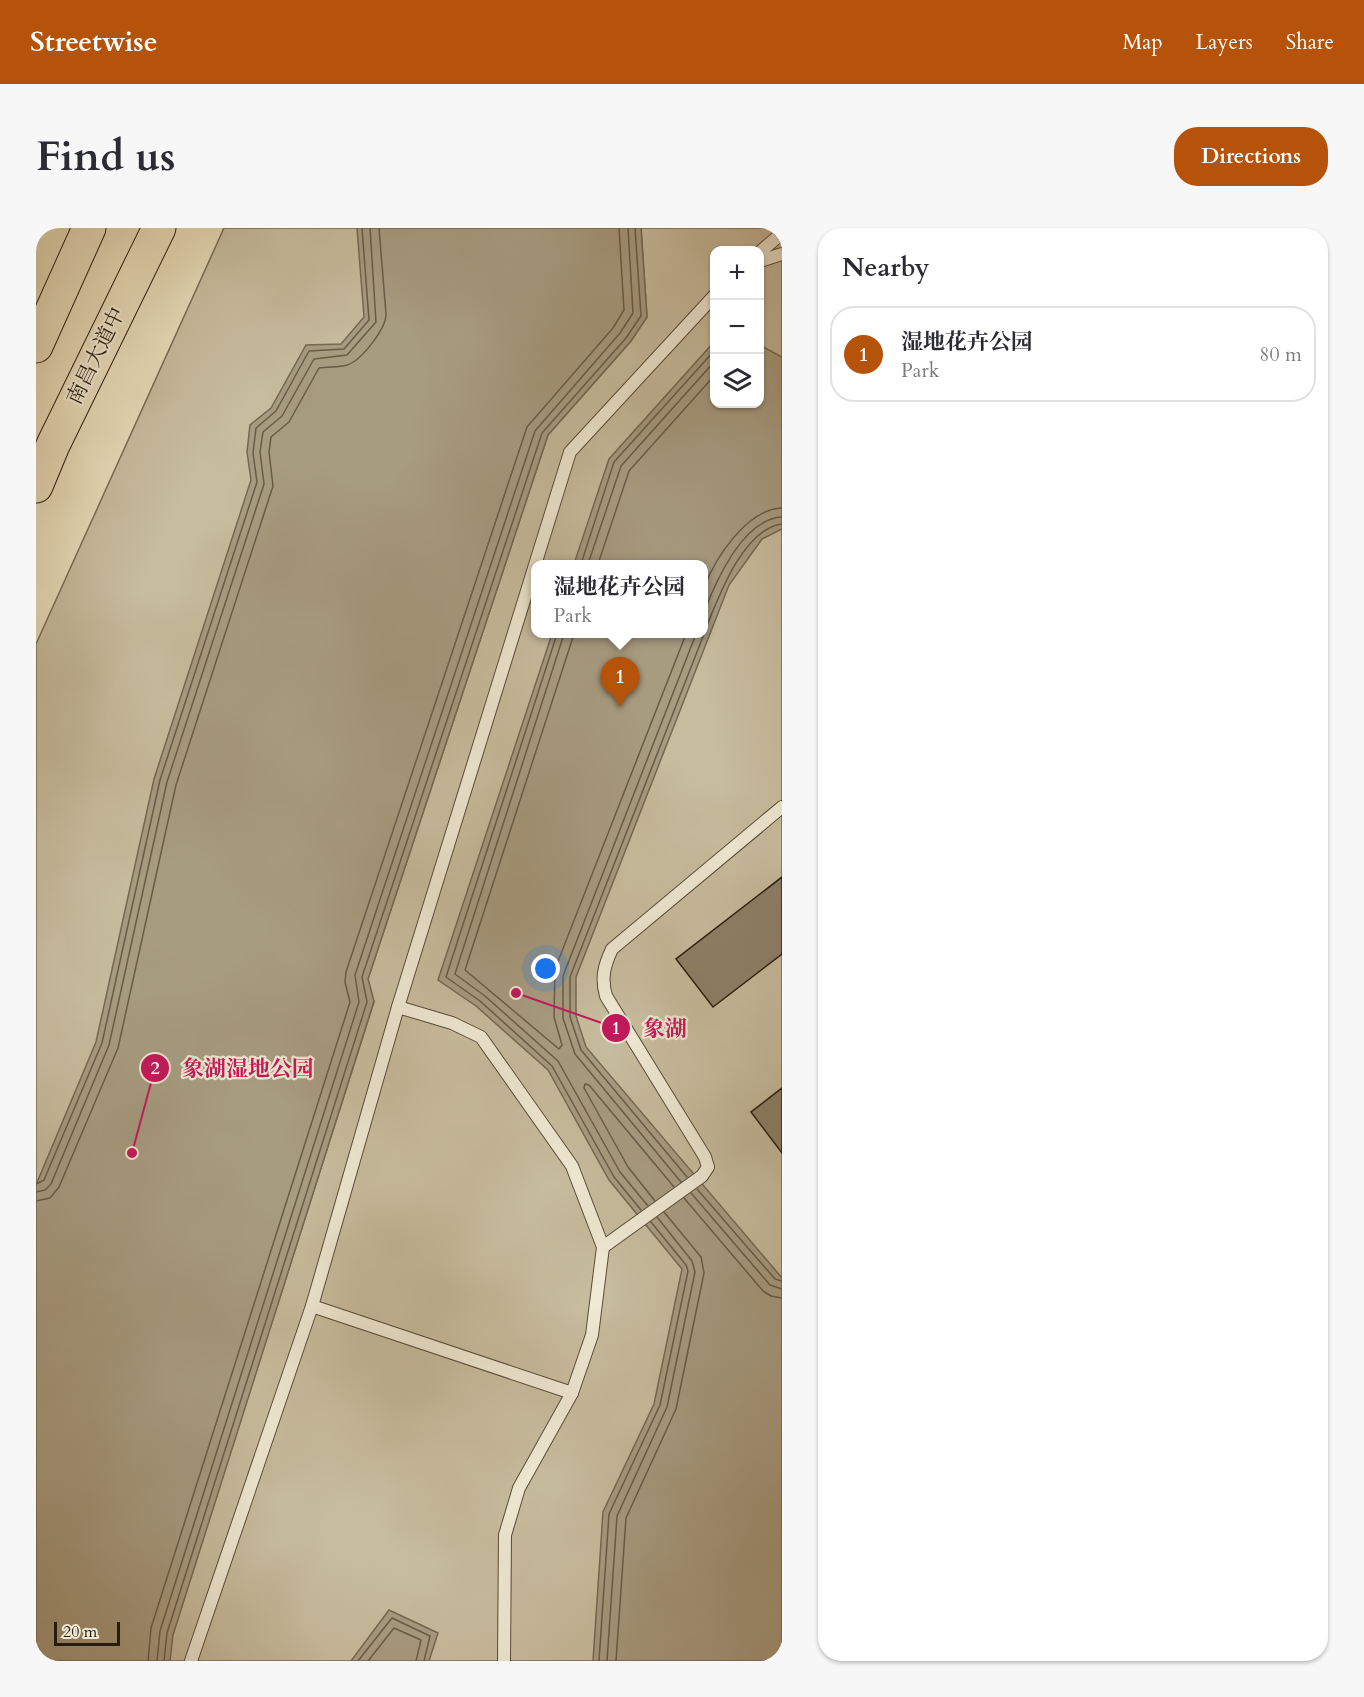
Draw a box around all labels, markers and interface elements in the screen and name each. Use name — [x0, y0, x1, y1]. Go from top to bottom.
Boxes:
text: Streetwise — [30, 23, 158, 61]
text: Map — [1123, 28, 1163, 57]
text: Layers — [1196, 28, 1253, 57]
text: Share — [1286, 28, 1334, 57]
button: Directions — [1174, 127, 1328, 186]
text: Find us — [36, 128, 176, 185]
map controls — [710, 246, 764, 408]
button: + — [710, 246, 764, 300]
text: Nearby — [842, 250, 930, 285]
button: − — [710, 300, 764, 354]
street label: 南昌大道中 — [60, 302, 132, 410]
text: 湿地花卉公园 — [901, 327, 1033, 357]
text: 1 — [858, 341, 869, 368]
text: 80 m — [1259, 341, 1302, 368]
button: layers — [710, 354, 764, 408]
text: Park — [901, 357, 939, 384]
popup — [531, 560, 708, 638]
text: 湿地花卉公园 — [553, 572, 686, 602]
text: Park — [553, 602, 592, 629]
pin: 1 — [600, 658, 640, 707]
your location — [531, 954, 560, 983]
callout: 象湖 — [601, 1008, 699, 1048]
text: 象湖 — [643, 1014, 687, 1044]
text: 1 — [611, 1016, 621, 1041]
callout: 象湖湿地公园 — [140, 1048, 326, 1088]
text: 象湖湿地公园 — [182, 1054, 314, 1084]
text: 2 — [150, 1056, 160, 1081]
scale bar — [54, 1619, 120, 1646]
text: 20 m — [63, 1621, 97, 1643]

